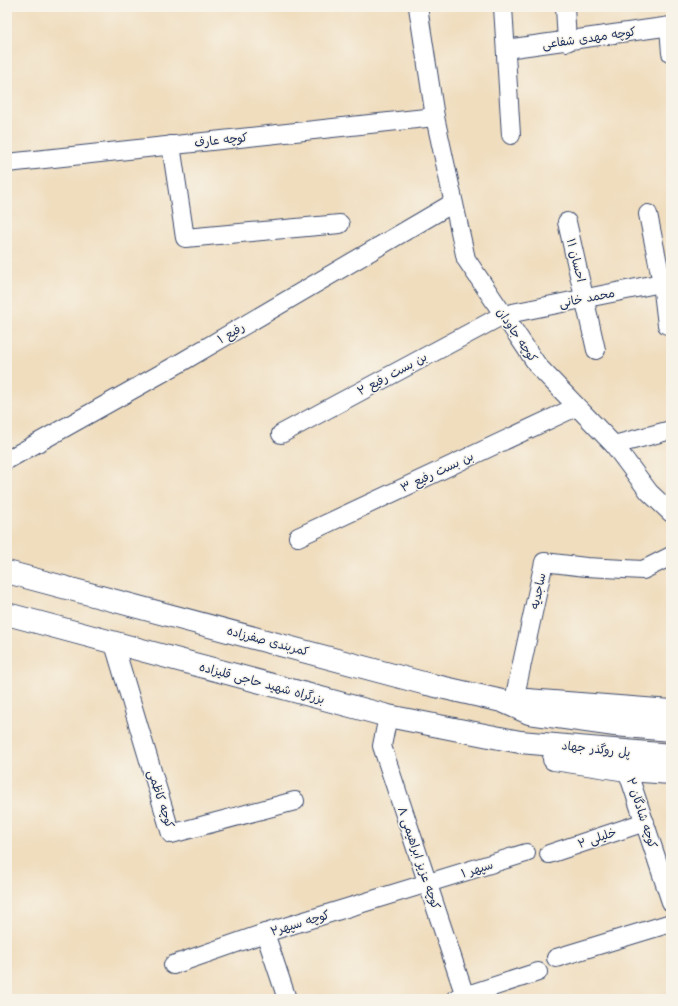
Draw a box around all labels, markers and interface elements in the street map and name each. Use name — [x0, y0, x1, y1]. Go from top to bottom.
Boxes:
street label: کوچه مهدی شفاعی — [541, 24, 637, 52]
street label: کوچه عارف — [194, 129, 248, 151]
street label: احسان ۱۱ — [563, 237, 589, 284]
street label: محمد خانی — [558, 285, 616, 311]
street label: کوچه جاودان — [493, 305, 541, 365]
street label: رفیع ۱ — [215, 319, 248, 348]
street label: بن بست رفیع ۲ — [354, 349, 430, 400]
street label: بن بست رفیع ۳ — [398, 448, 476, 497]
street label: ساجدیه — [526, 571, 550, 611]
street label: کمربندی صفرزاده — [225, 622, 311, 660]
street label: بزرگراه شهید حاجی قلیزاده — [198, 659, 326, 707]
street label: پل روگذر جهاد — [561, 737, 631, 761]
street label: کوچه کاظمی — [144, 768, 178, 830]
street label: کوچه شادگان ۲ — [623, 776, 661, 850]
street label: ۸ کوچه عزیز ابراهیمی — [394, 805, 444, 911]
street label: خلیلی ۲ — [576, 824, 618, 852]
street label: سپهر ۱ — [459, 856, 495, 882]
street label: کوچه سپهر۲ — [269, 906, 331, 940]

